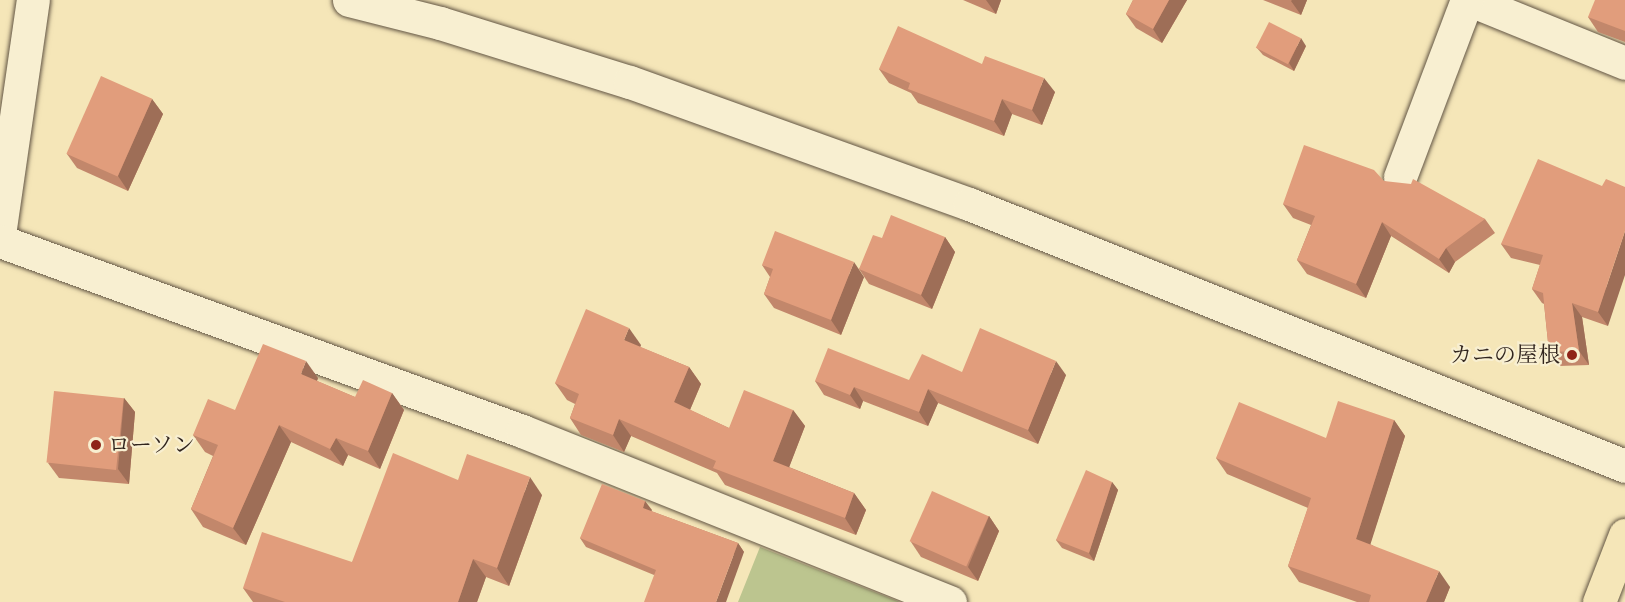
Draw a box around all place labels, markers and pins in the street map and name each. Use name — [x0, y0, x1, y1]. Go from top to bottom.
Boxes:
place label: カニの屋根 — [1450, 342, 1560, 368]
marker: カニの屋根 — [1565, 348, 1579, 362]
place label: ローソン — [108, 432, 196, 458]
marker: ローソン — [89, 438, 103, 452]

